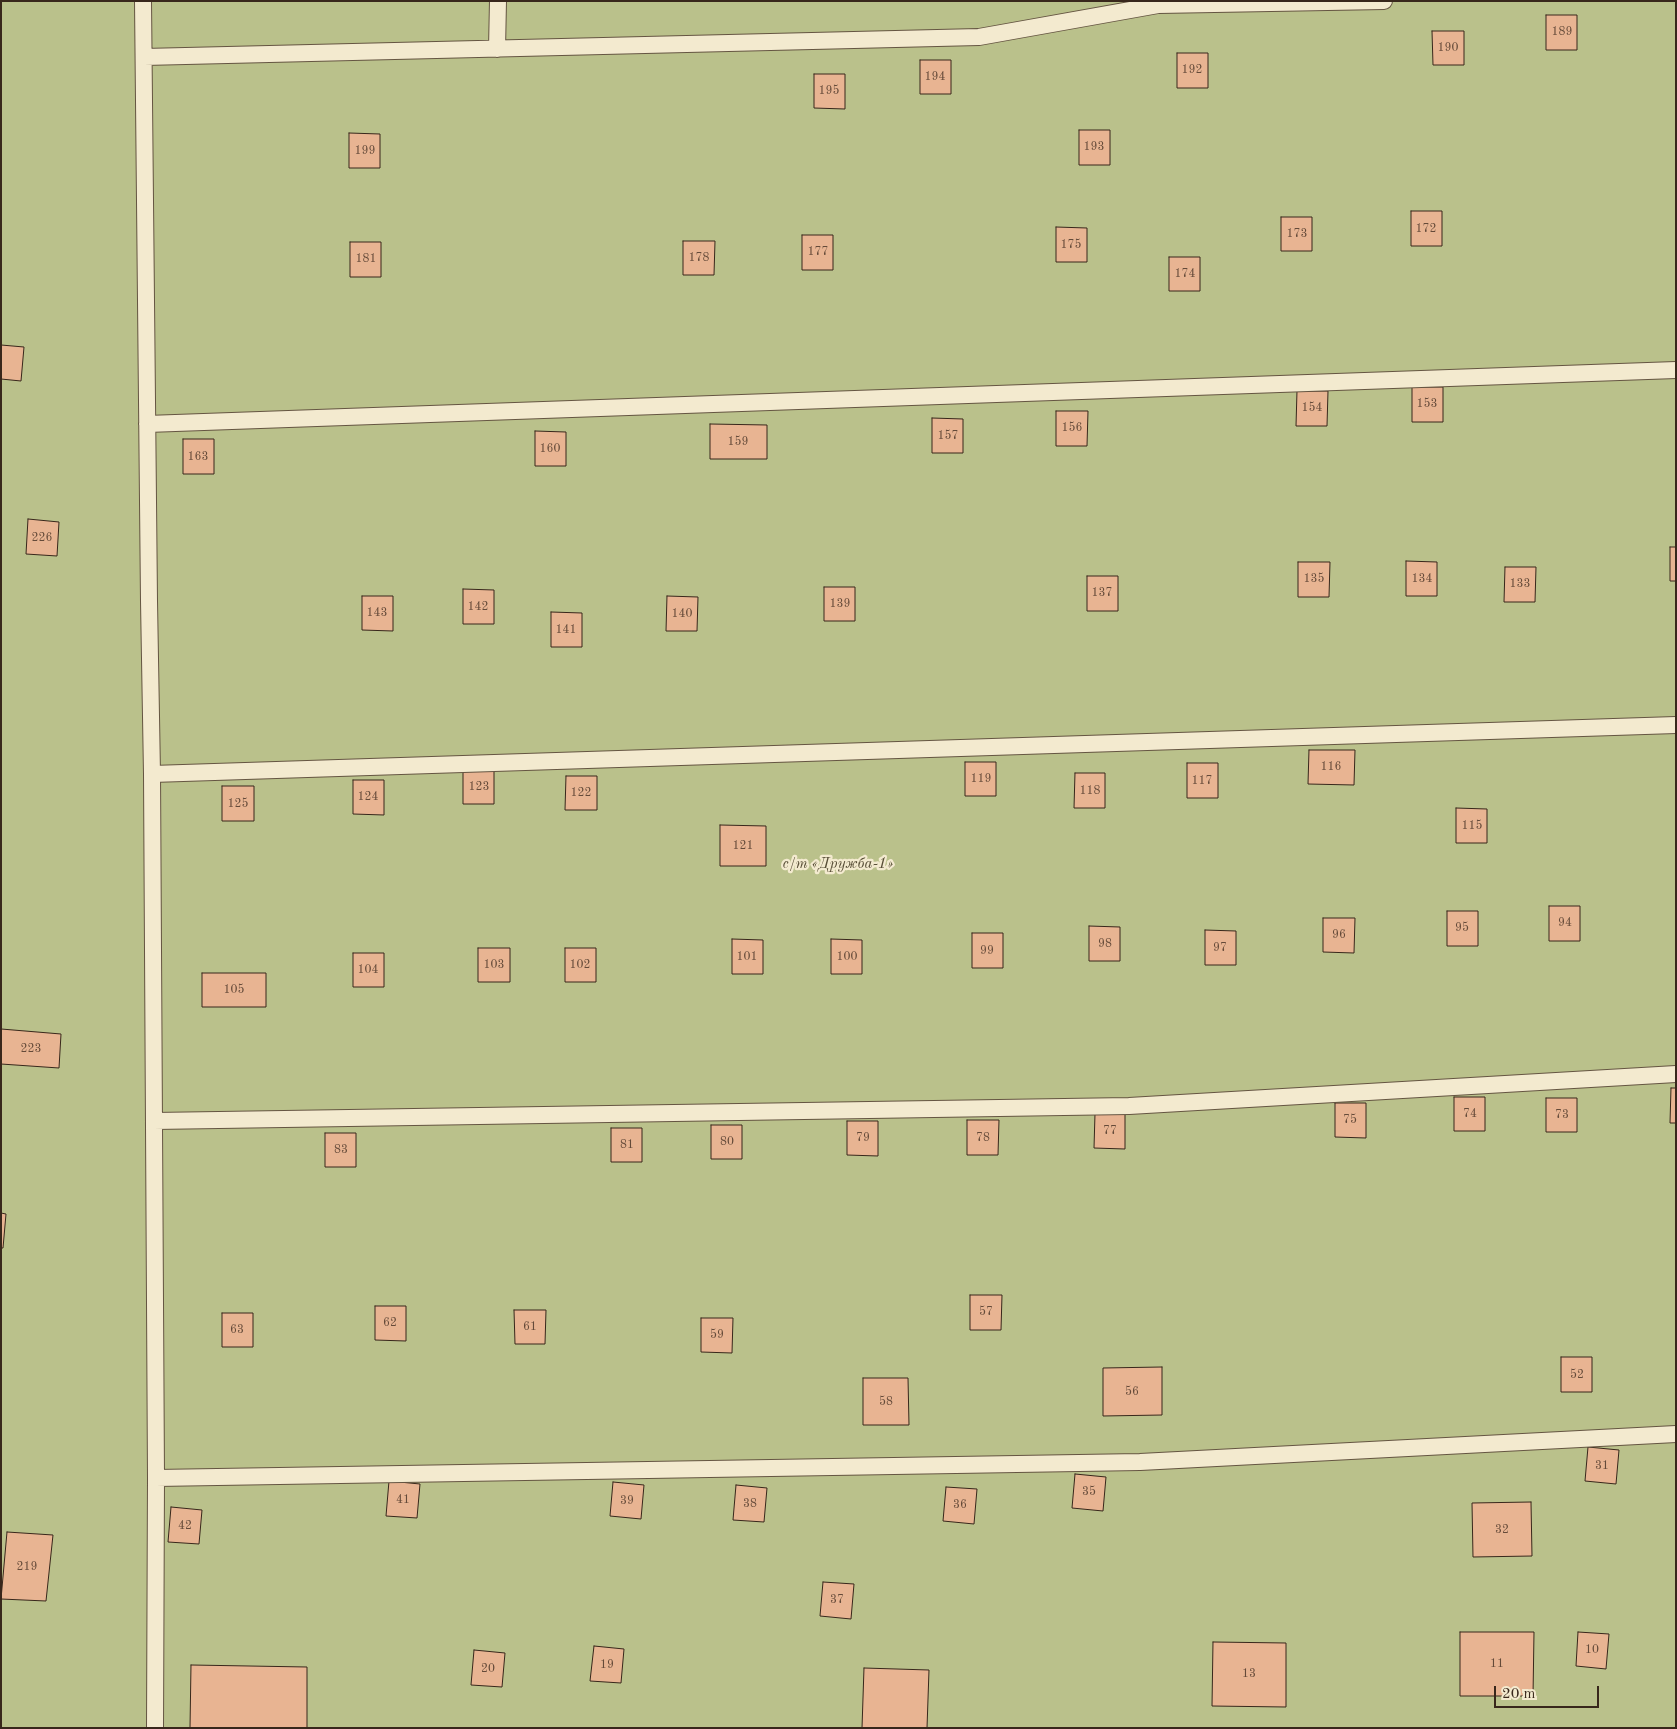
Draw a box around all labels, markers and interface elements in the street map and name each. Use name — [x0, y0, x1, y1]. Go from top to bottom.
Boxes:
house number: 189 — [1552, 25, 1572, 39]
house number: 190 — [1438, 41, 1458, 55]
house number: 192 — [1182, 63, 1202, 77]
house number: 194 — [925, 70, 945, 84]
house number: 195 — [819, 84, 839, 98]
house number: 193 — [1084, 140, 1104, 154]
house number: 199 — [355, 144, 375, 158]
house number: 172 — [1416, 222, 1436, 236]
house number: 173 — [1287, 227, 1307, 241]
house number: 175 — [1061, 238, 1081, 252]
house number: 177 — [808, 245, 828, 259]
house number: 178 — [689, 251, 709, 265]
house number: 181 — [356, 252, 376, 266]
house number: 174 — [1175, 267, 1195, 281]
house number: 153 — [1417, 397, 1437, 411]
house number: 154 — [1302, 401, 1322, 415]
house number: 156 — [1062, 421, 1082, 435]
house number: 157 — [938, 429, 958, 443]
house number: 159 — [728, 435, 748, 449]
house number: 160 — [540, 442, 560, 456]
house number: 163 — [188, 450, 208, 464]
house number: 226 — [32, 531, 52, 545]
house number: 135 — [1304, 572, 1324, 586]
house number: 134 — [1412, 572, 1432, 586]
house number: 133 — [1510, 577, 1530, 591]
house number: 137 — [1092, 586, 1112, 600]
house number: 139 — [830, 597, 850, 611]
house number: 142 — [468, 600, 488, 614]
house number: 143 — [367, 606, 387, 620]
house number: 140 — [672, 607, 692, 621]
house number: 141 — [556, 623, 576, 637]
house number: 116 — [1321, 760, 1341, 774]
house number: 119 — [971, 772, 991, 786]
house number: 117 — [1192, 774, 1212, 788]
house number: 123 — [469, 780, 489, 794]
house number: 118 — [1080, 784, 1100, 798]
house number: 122 — [571, 786, 591, 800]
house number: 124 — [358, 790, 378, 804]
house number: 125 — [228, 797, 248, 811]
house number: 115 — [1462, 819, 1482, 833]
house number: 121 — [733, 839, 753, 853]
park label: с/т «Дружба-1» — [783, 855, 893, 873]
house number: 94 — [1558, 916, 1572, 930]
house number: 95 — [1455, 921, 1469, 935]
house number: 96 — [1332, 928, 1346, 942]
house number: 98 — [1098, 937, 1112, 951]
house number: 97 — [1213, 941, 1227, 955]
house number: 99 — [980, 944, 994, 958]
house number: 101 — [737, 950, 757, 964]
house number: 100 — [837, 950, 857, 964]
house number: 103 — [484, 958, 504, 972]
house number: 102 — [570, 958, 590, 972]
house number: 104 — [358, 963, 378, 977]
house number: 105 — [224, 983, 244, 997]
house number: 223 — [21, 1042, 41, 1056]
house number: 74 — [1463, 1107, 1477, 1121]
house number: 73 — [1555, 1108, 1569, 1122]
house number: 75 — [1343, 1113, 1357, 1127]
house number: 77 — [1103, 1124, 1117, 1138]
house number: 79 — [856, 1131, 870, 1145]
house number: 78 — [976, 1131, 990, 1145]
house number: 80 — [720, 1135, 734, 1149]
house number: 81 — [620, 1138, 634, 1152]
house number: 83 — [334, 1143, 348, 1157]
house number: 57 — [979, 1305, 993, 1319]
house number: 62 — [383, 1316, 397, 1330]
house number: 61 — [523, 1320, 537, 1334]
house number: 63 — [230, 1323, 244, 1337]
house number: 59 — [710, 1328, 724, 1342]
house number: 52 — [1570, 1368, 1584, 1382]
house number: 56 — [1125, 1385, 1139, 1399]
house number: 58 — [879, 1395, 893, 1409]
house number: 31 — [1595, 1459, 1609, 1473]
house number: 35 — [1082, 1485, 1096, 1499]
house number: 41 — [396, 1493, 410, 1507]
house number: 39 — [620, 1494, 634, 1508]
house number: 38 — [743, 1497, 757, 1511]
house number: 36 — [953, 1498, 967, 1512]
house number: 42 — [178, 1519, 192, 1533]
house number: 32 — [1495, 1523, 1509, 1537]
house number: 219 — [17, 1560, 37, 1574]
house number: 37 — [830, 1593, 844, 1607]
house number: 10 — [1585, 1643, 1599, 1657]
house number: 11 — [1490, 1657, 1504, 1671]
house number: 19 — [600, 1658, 614, 1672]
house number: 20 — [481, 1662, 495, 1676]
house number: 13 — [1242, 1667, 1256, 1681]
scale bar — [1497, 1676, 1602, 1708]
text: 20 m — [1502, 1687, 1536, 1702]

